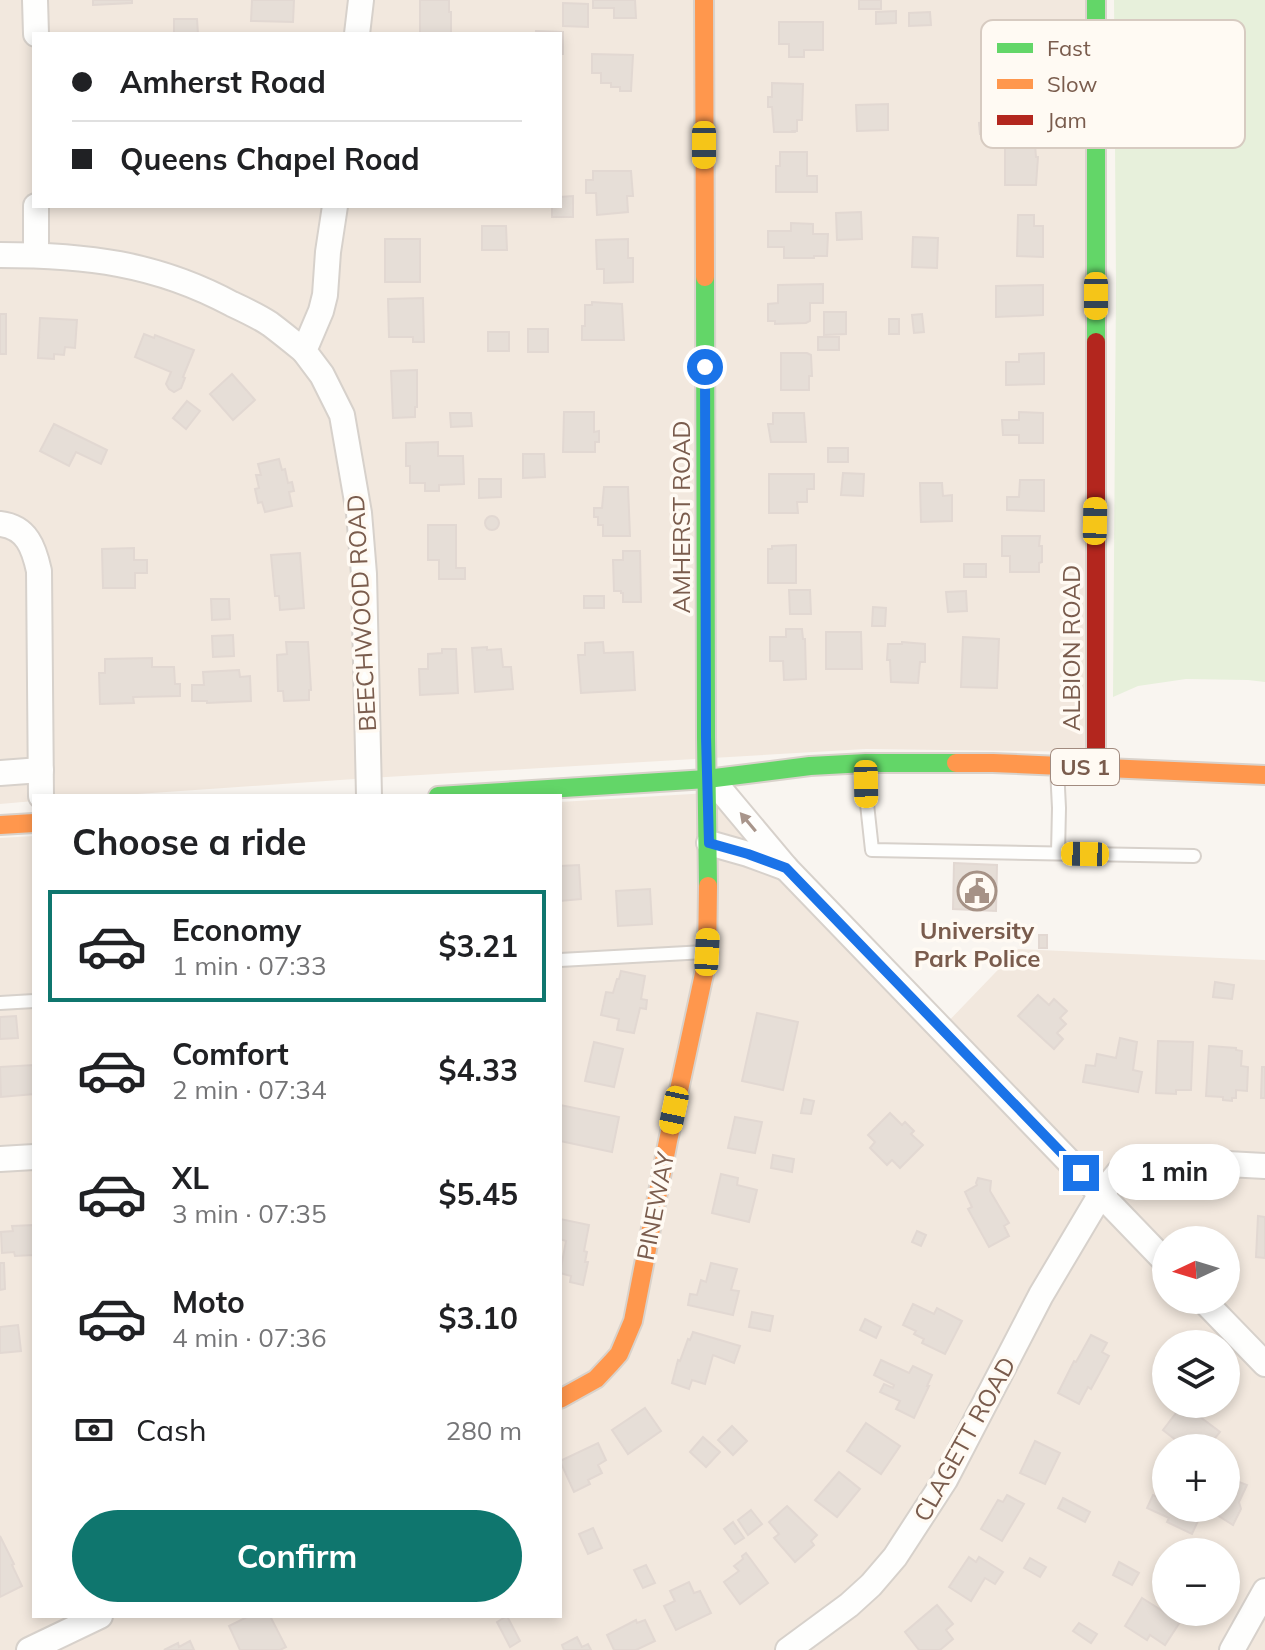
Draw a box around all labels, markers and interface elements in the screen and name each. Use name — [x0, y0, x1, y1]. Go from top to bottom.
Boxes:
legend — [981, 20, 1245, 148]
text: Fast — [1047, 34, 1091, 62]
text: Amherst Road — [120, 63, 326, 101]
text: Slow — [1047, 70, 1097, 98]
text: Jam — [1047, 106, 1087, 134]
car — [692, 121, 716, 169]
text: Queens Chapel Road — [120, 140, 420, 178]
car — [1084, 272, 1108, 320]
route start — [687, 349, 723, 385]
street label: AMHERST ROAD — [666, 421, 696, 613]
street label: BEECHWOOD ROAD — [340, 494, 382, 732]
car — [1083, 497, 1107, 545]
street label: ALBION ROAD — [1056, 565, 1086, 731]
road number: US 1 — [1051, 749, 1119, 785]
car — [854, 760, 878, 808]
one-way arrow — [740, 812, 757, 832]
text: Choose a ride — [72, 819, 306, 864]
car — [1061, 842, 1109, 866]
public building icon: University Park Police — [956, 870, 998, 912]
icon: car — [76, 910, 148, 982]
text: Economy — [172, 911, 301, 949]
place label: University Park Police — [914, 915, 1040, 973]
text: $3.21 — [439, 927, 518, 965]
car — [694, 927, 720, 977]
text: 1 min · 07:33 — [172, 949, 327, 982]
icon: car — [76, 1034, 148, 1106]
text: Comfort — [172, 1035, 289, 1073]
text: $4.33 — [439, 1051, 518, 1089]
text: 2 min · 07:34 — [172, 1073, 327, 1106]
car — [657, 1084, 691, 1136]
callout: 1 min — [1109, 1145, 1241, 1201]
street label: PINEWAY — [630, 1149, 680, 1263]
route end — [1063, 1155, 1099, 1191]
text: 1 min — [1140, 1155, 1208, 1188]
icon: car — [76, 1158, 148, 1230]
text: XL — [172, 1159, 209, 1197]
text: $5.45 — [439, 1175, 518, 1213]
text: 3 min · 07:35 — [172, 1197, 327, 1230]
north arrow — [1152, 1226, 1240, 1314]
map controls — [1152, 1226, 1240, 1626]
icon: car — [76, 1282, 148, 1354]
text: Moto — [172, 1283, 245, 1321]
text: $3.10 — [439, 1299, 518, 1337]
text: 4 min · 07:36 — [172, 1321, 327, 1354]
button: layers — [1152, 1330, 1240, 1418]
street label: CLAGETT ROAD — [906, 1351, 1022, 1527]
icon: cash — [72, 1408, 116, 1452]
text: Cash — [136, 1411, 207, 1449]
text: 280 m — [446, 1414, 522, 1447]
button: + — [1152, 1434, 1240, 1522]
button: Confirm — [72, 1510, 522, 1602]
button: − — [1152, 1538, 1240, 1626]

